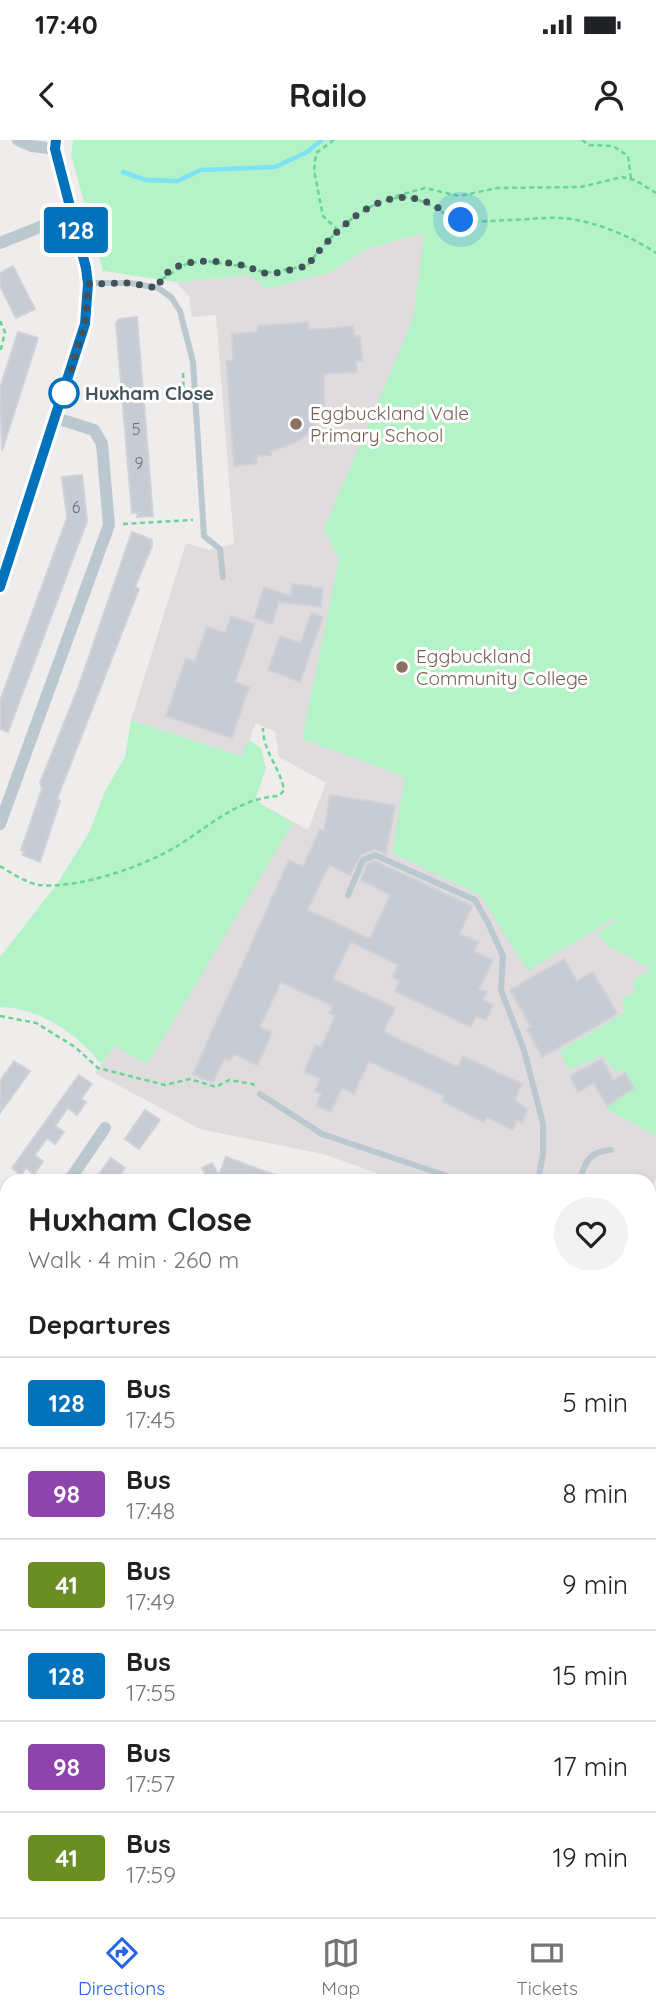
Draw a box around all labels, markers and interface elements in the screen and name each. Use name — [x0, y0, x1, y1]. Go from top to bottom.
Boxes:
text: 17:40 — [35, 8, 98, 41]
text: Railo — [289, 75, 367, 115]
icon: back — [28, 76, 66, 114]
icon: person — [590, 76, 628, 114]
your location — [443, 202, 478, 237]
line badge: 128 — [36, 207, 116, 253]
text: 128 — [58, 215, 94, 245]
marker: Huxham Close — [49, 378, 79, 408]
place label: Huxham Close — [85, 381, 214, 405]
place label: Eggbuckland Vale Primary School — [310, 401, 469, 447]
marker: Eggbuckland Vale Primary School — [288, 416, 304, 432]
house number: 5 — [132, 419, 140, 439]
house number: 9 — [135, 453, 144, 473]
house number: 6 — [72, 497, 81, 517]
place label: Eggbuckland Community College — [416, 644, 588, 690]
marker: Eggbuckland Community College — [394, 659, 410, 675]
button: heart — [554, 1197, 628, 1271]
text: Huxham Close — [28, 1198, 252, 1239]
text: Walk · 4 min · 260 m — [28, 1245, 239, 1274]
text: Departures — [28, 1308, 171, 1341]
text: Bus — [126, 1372, 171, 1405]
text: 5 min — [562, 1386, 628, 1419]
text: 128 — [48, 1388, 85, 1418]
text: 17:45 — [126, 1405, 175, 1434]
text: Bus — [126, 1463, 171, 1496]
text: 8 min — [563, 1477, 628, 1510]
text: 98 — [53, 1479, 80, 1509]
text: 17:48 — [126, 1496, 175, 1525]
text: Bus — [126, 1554, 171, 1587]
text: 9 min — [562, 1568, 628, 1601]
text: 41 — [55, 1570, 78, 1600]
text: 17:49 — [126, 1587, 175, 1616]
text: Bus — [126, 1645, 171, 1678]
text: 15 min — [553, 1659, 628, 1692]
text: 128 — [48, 1661, 85, 1691]
text: 17:55 — [126, 1678, 176, 1707]
text: Bus — [126, 1736, 171, 1769]
text: 17 min — [554, 1750, 628, 1783]
text: 98 — [53, 1752, 80, 1782]
text: 17:57 — [126, 1769, 175, 1798]
text: Bus — [126, 1827, 171, 1860]
text: 19 min — [552, 1841, 628, 1874]
text: 41 — [55, 1843, 78, 1873]
text: 17:59 — [126, 1860, 176, 1889]
tab: Directions — [78, 1934, 165, 2000]
tab: Map — [321, 1934, 360, 2000]
tab: Tickets — [516, 1934, 578, 2000]

